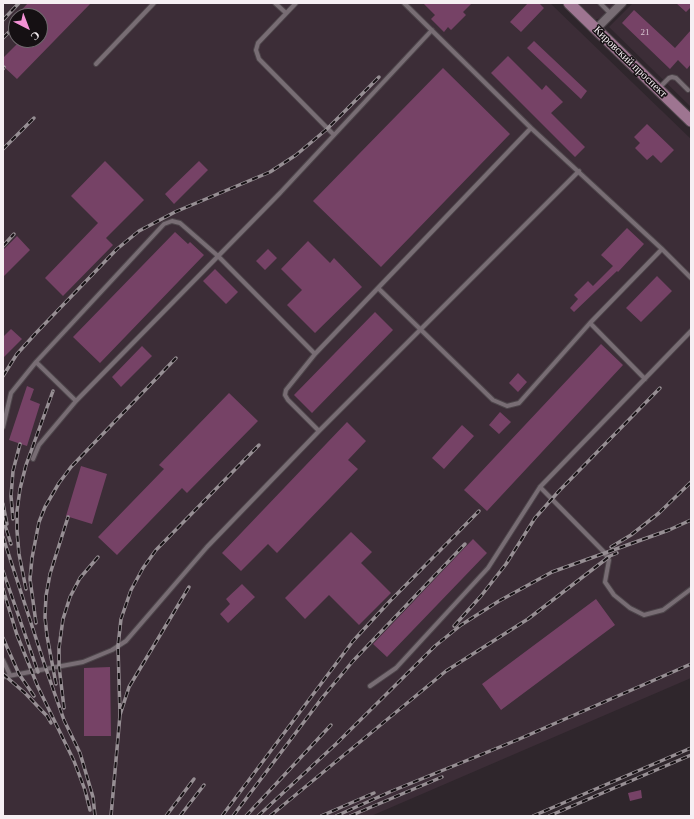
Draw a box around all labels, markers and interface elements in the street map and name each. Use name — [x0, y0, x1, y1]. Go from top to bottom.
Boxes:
north arrow — [8, 8, 48, 48]
street label: Кировский проспект — [591, 24, 669, 100]
house number: 21 — [640, 28, 650, 38]
text: С — [28, 29, 42, 43]

